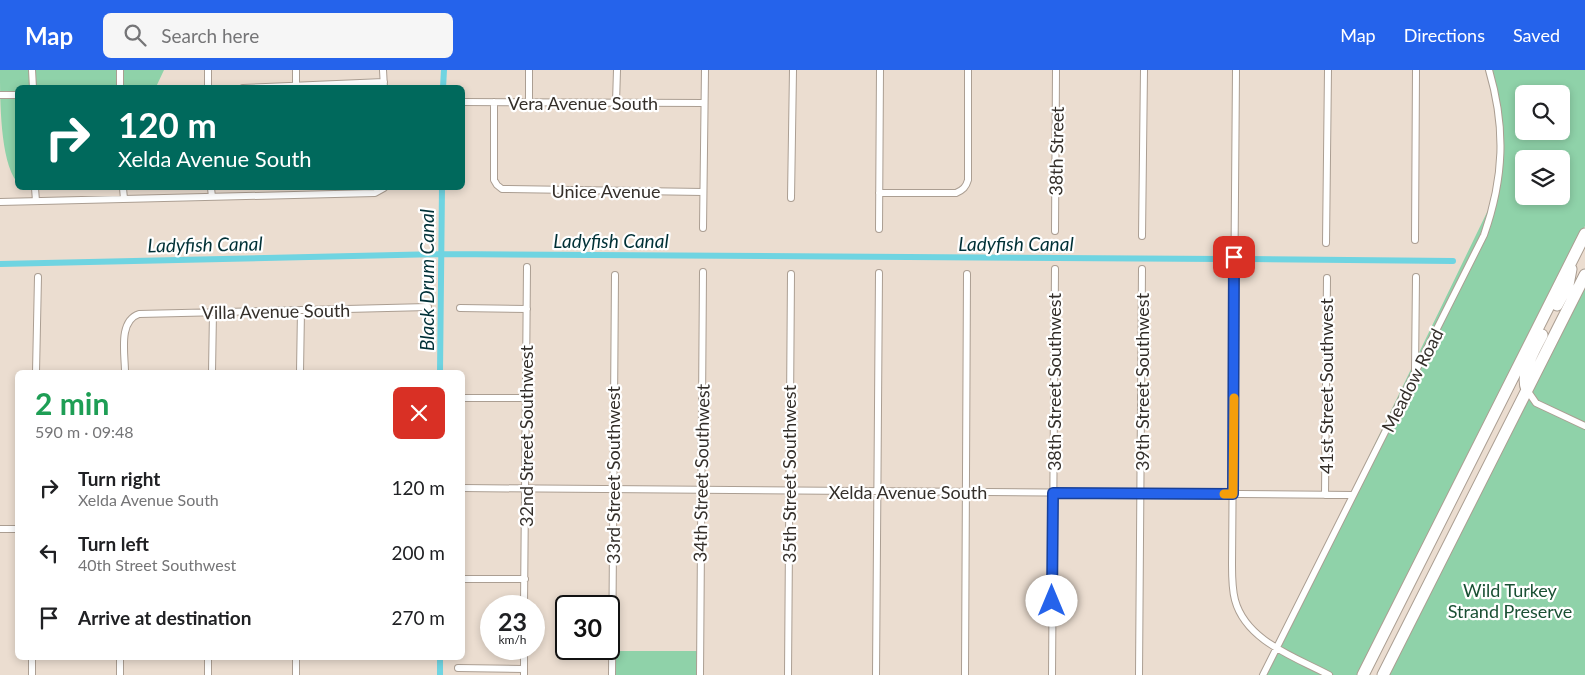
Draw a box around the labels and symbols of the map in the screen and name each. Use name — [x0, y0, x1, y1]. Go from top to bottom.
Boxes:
street label: Vera Avenue South — [508, 92, 658, 114]
street label: 38th Street — [1044, 106, 1068, 196]
street label: Unice Avenue — [552, 180, 660, 202]
water label: Black Drum Canal — [415, 209, 438, 351]
water label: Ladyfish Canal — [553, 229, 669, 252]
water label: Ladyfish Canal — [147, 231, 263, 257]
water label: Ladyfish Canal — [958, 232, 1074, 255]
pin — [1213, 236, 1255, 278]
street label: 38th Street Southwest — [1043, 292, 1065, 471]
street label: 39th Street Southwest — [1131, 292, 1153, 471]
street label: 41st Street Southwest — [1315, 298, 1337, 474]
street label: Villa Avenue South — [202, 299, 350, 323]
street label: Meadow Road — [1376, 325, 1448, 435]
street label: 32nd Street Southwest — [515, 345, 537, 527]
street label: 34th Street Southwest — [688, 383, 714, 562]
street label: 35th Street Southwest — [778, 384, 800, 563]
street label: 33rd Street Southwest — [602, 385, 624, 564]
street label: Xelda Avenue South — [829, 481, 987, 503]
position arrow — [1025, 574, 1077, 626]
park label: Wild Turkey Strand Preserve — [1448, 579, 1572, 622]
speed limit sign: 30 — [555, 595, 620, 660]

